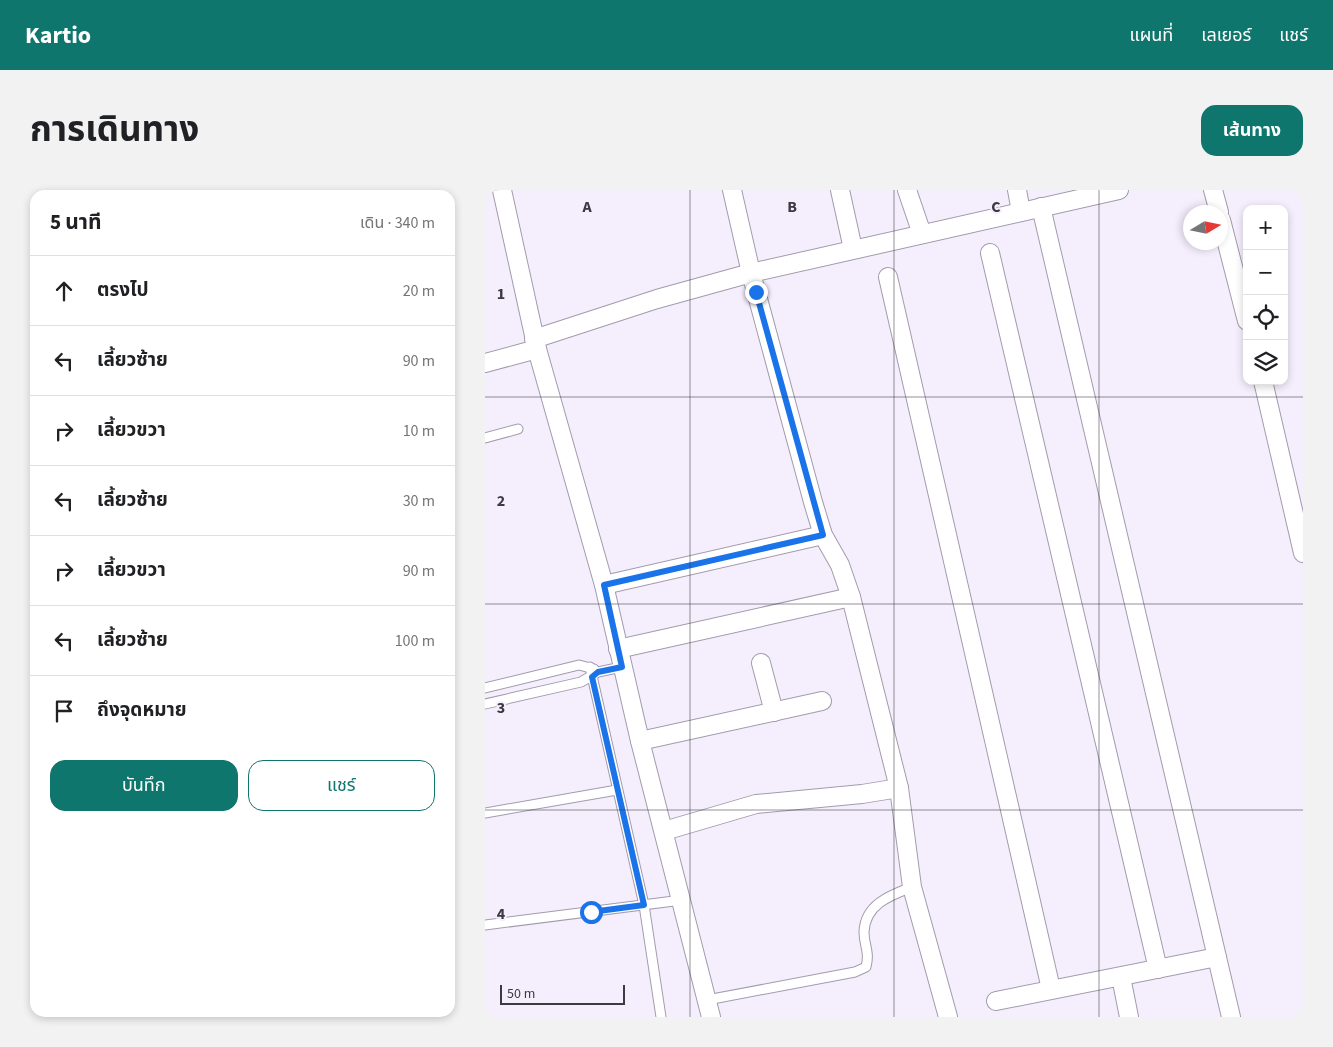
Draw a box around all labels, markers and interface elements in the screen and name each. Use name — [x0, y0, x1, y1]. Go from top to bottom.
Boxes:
text: Kartio — [25, 18, 91, 53]
text: แผนที่ — [1129, 23, 1173, 48]
text: เลเยอร์ — [1201, 23, 1251, 48]
text: แชร์ — [1279, 23, 1308, 48]
text: การเดินทาง — [30, 105, 199, 155]
button: เส้นทาง — [1201, 105, 1303, 156]
text: A — [581, 196, 592, 218]
text: B — [787, 196, 797, 218]
text: C — [991, 196, 1001, 218]
north arrow — [1183, 205, 1228, 250]
map controls — [1243, 205, 1288, 385]
button: + — [1243, 205, 1288, 250]
text: 5 นาที — [50, 207, 102, 237]
text: เดิน · 340 m — [360, 212, 435, 234]
button: − — [1243, 250, 1288, 295]
icon: ahead — [50, 277, 78, 305]
text: ตรงไป — [97, 277, 149, 304]
text: 20 m — [403, 280, 435, 302]
route end — [745, 281, 768, 304]
text: 1 — [497, 283, 505, 305]
button: locate — [1243, 295, 1288, 340]
button: layers — [1243, 340, 1288, 385]
icon: left — [50, 347, 78, 375]
text: เลี้ยวซ้าย — [97, 347, 168, 374]
text: 90 m — [403, 350, 435, 372]
icon: right — [50, 417, 78, 445]
text: เลี้ยวขวา — [97, 417, 166, 444]
text: 10 m — [403, 420, 435, 442]
icon: left — [50, 487, 78, 515]
text: เลี้ยวซ้าย — [97, 487, 168, 514]
text: 30 m — [403, 490, 435, 512]
text: 2 — [497, 490, 505, 512]
icon: right — [50, 557, 78, 585]
text: เลี้ยวขวา — [97, 557, 166, 584]
text: 90 m — [403, 560, 435, 582]
icon: left — [50, 627, 78, 655]
text: เลี้ยวซ้าย — [97, 627, 168, 654]
text: 100 m — [395, 630, 435, 652]
icon: arrive — [50, 697, 78, 725]
text: ถึงจุดหมาย — [97, 697, 187, 724]
text: 3 — [497, 697, 505, 719]
button: บันทึก — [50, 760, 238, 811]
button: แชร์ — [248, 760, 435, 811]
route start — [580, 901, 603, 924]
text: 4 — [497, 903, 506, 925]
scale bar — [500, 982, 625, 1005]
text: 50 m — [507, 984, 535, 1004]

